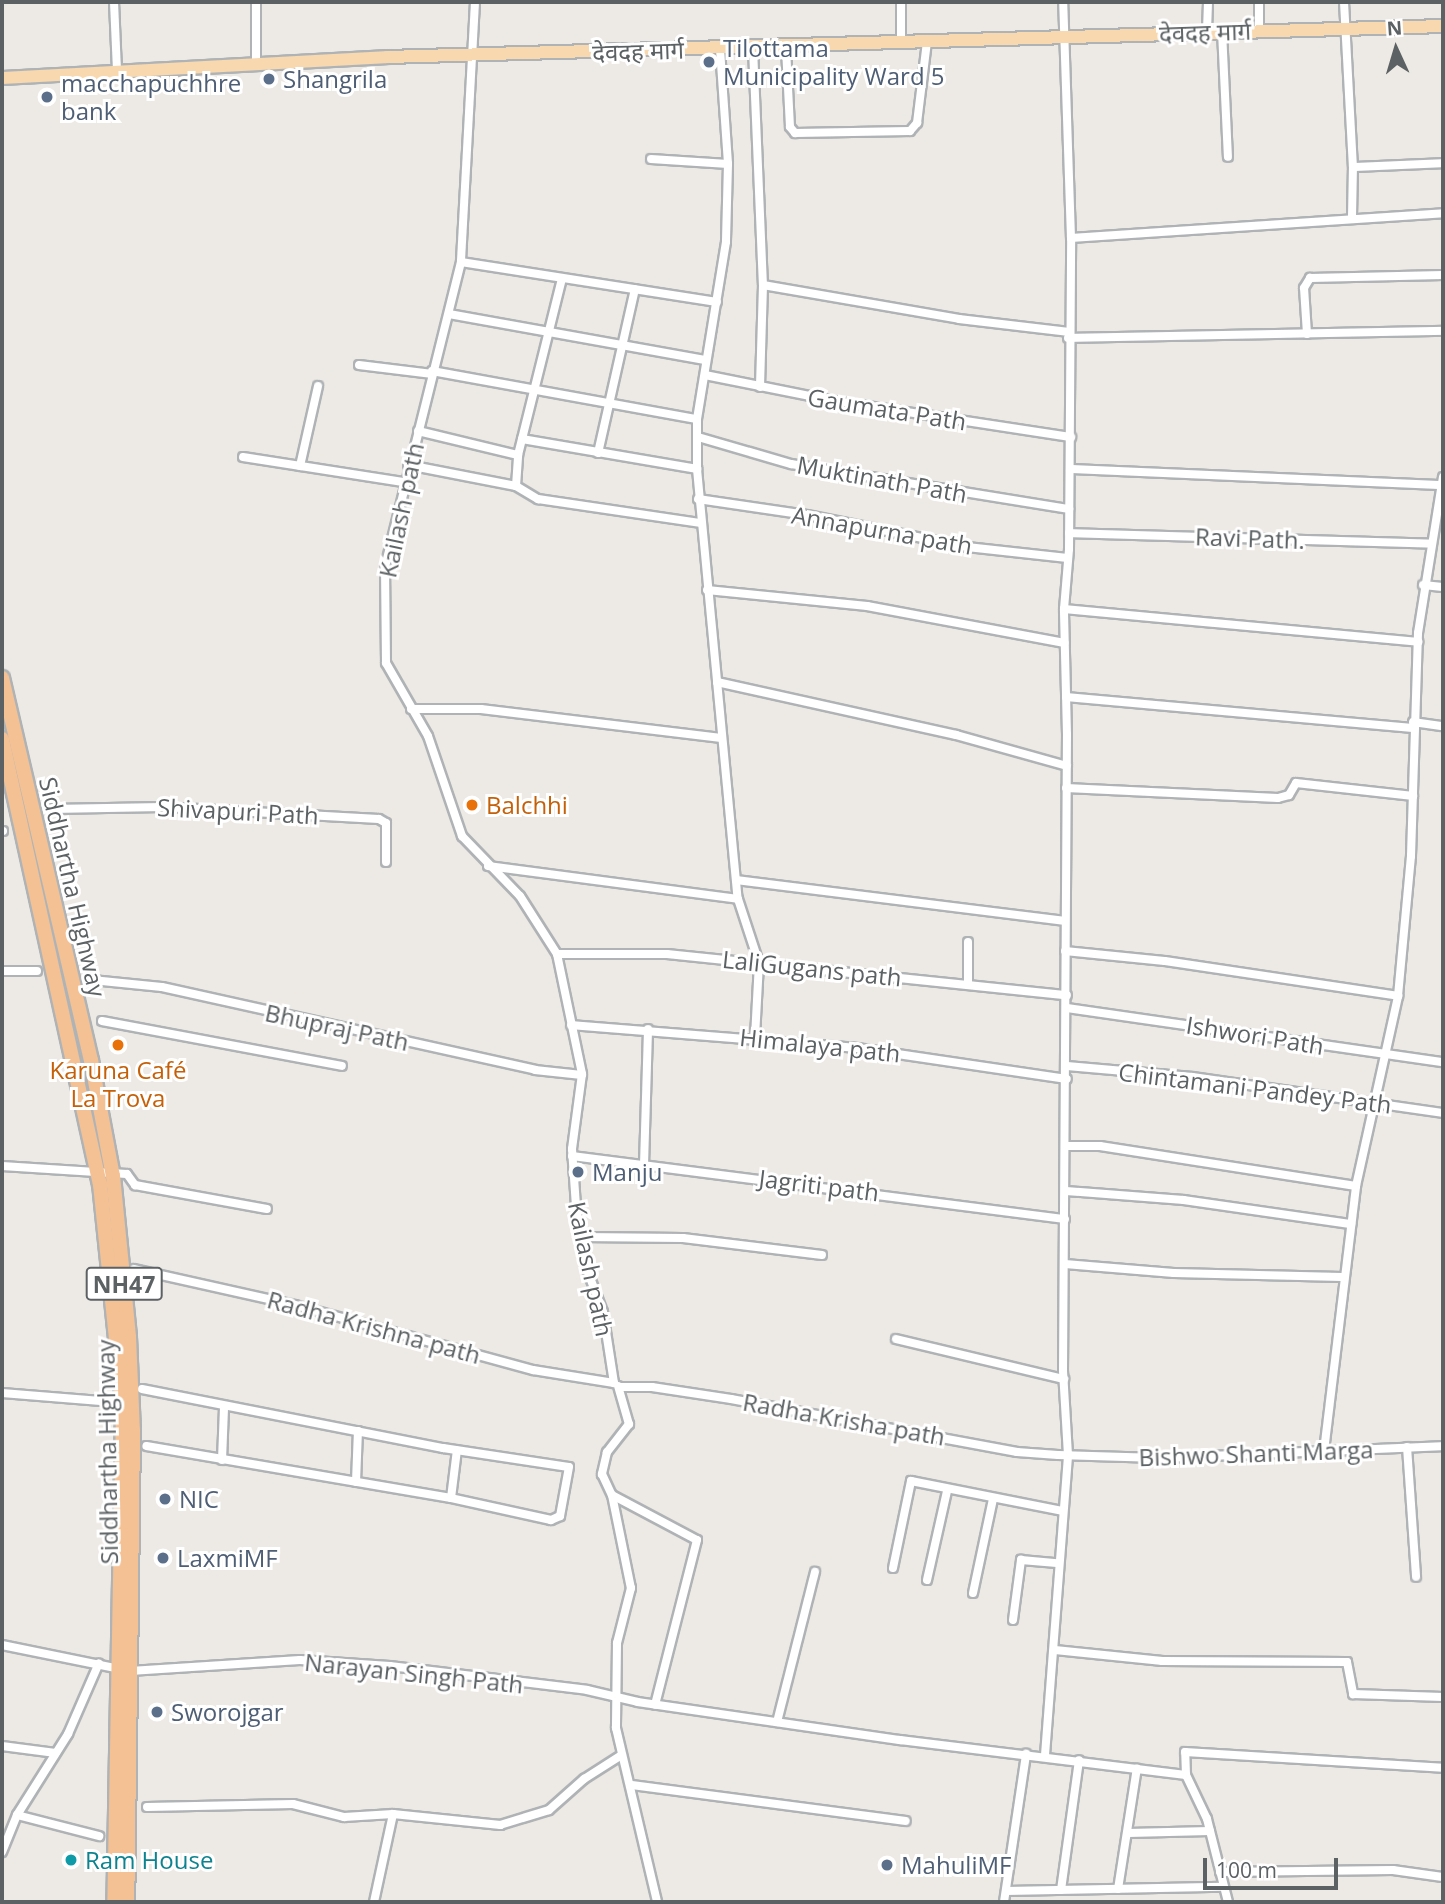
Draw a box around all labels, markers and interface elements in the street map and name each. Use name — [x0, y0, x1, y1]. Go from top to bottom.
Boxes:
north arrow — [1361, 14, 1431, 84]
text: N — [1386, 15, 1403, 42]
street label: देवदह मार्ग — [1159, 16, 1251, 48]
place label: Tilottama Municipality Ward 5 — [723, 34, 945, 90]
street label: देवदह मार्ग — [592, 35, 684, 67]
marker: Tilottama Municipality Ward 5 — [701, 54, 717, 70]
place label: Shangrila — [283, 65, 387, 93]
place label: macchapuchhre bank — [61, 69, 241, 125]
marker: Shangrila — [261, 71, 277, 87]
marker: macchapuchhre bank — [39, 89, 55, 105]
street label: Gaumata Path — [806, 382, 968, 436]
street label: Kailash path — [373, 440, 429, 580]
street label: Muktinath Path — [795, 450, 969, 508]
street label: Annapurna path — [790, 500, 974, 560]
street label: Ravi Path. — [1195, 522, 1305, 554]
street label: Siddhartha Highway — [34, 774, 112, 1000]
place label: Balchhi — [486, 791, 568, 819]
street label: Shivapuri Path — [156, 792, 320, 830]
marker: Balchhi — [464, 797, 480, 813]
street label: LaliGugans path — [721, 944, 903, 992]
street label: Bhupraj Path — [263, 998, 411, 1056]
street label: Ishwori Path — [1184, 1010, 1326, 1060]
street label: Himalaya path — [738, 1022, 902, 1068]
marker: Karuna Café La Trova — [110, 1037, 126, 1053]
place label: Karuna Café La Trova — [50, 1056, 186, 1112]
street label: Chintamani Pandey Path — [1117, 1057, 1393, 1119]
place label: Manju — [592, 1158, 662, 1186]
street label: Jagriti path — [757, 1163, 881, 1207]
marker: Manju — [570, 1164, 586, 1180]
street label: Kailash path — [563, 1199, 619, 1339]
road number: NH47 — [86, 1264, 162, 1303]
street label: Radha Krishna path — [264, 1285, 484, 1369]
street label: Siddhartha Highway — [91, 1339, 123, 1565]
street label: Radha Krisha path — [741, 1387, 947, 1451]
street label: Bishwo Shanti Marga — [1138, 1435, 1374, 1471]
place label: NIC — [179, 1485, 219, 1513]
marker: NIC — [157, 1491, 173, 1507]
place label: LaxmiMF — [177, 1544, 278, 1572]
marker: LaxmiMF — [155, 1550, 171, 1566]
street label: Narayan Singh Path — [303, 1647, 525, 1699]
place label: Sworojgar — [171, 1698, 284, 1726]
marker: Sworojgar — [149, 1704, 165, 1720]
scale bar — [1207, 1844, 1342, 1888]
place label: Ram House — [85, 1846, 213, 1874]
place label: MahuliMF — [901, 1851, 1011, 1879]
marker: Ram House — [63, 1852, 79, 1868]
text: 100 m — [1216, 1856, 1277, 1884]
marker: MahuliMF — [879, 1857, 895, 1873]

